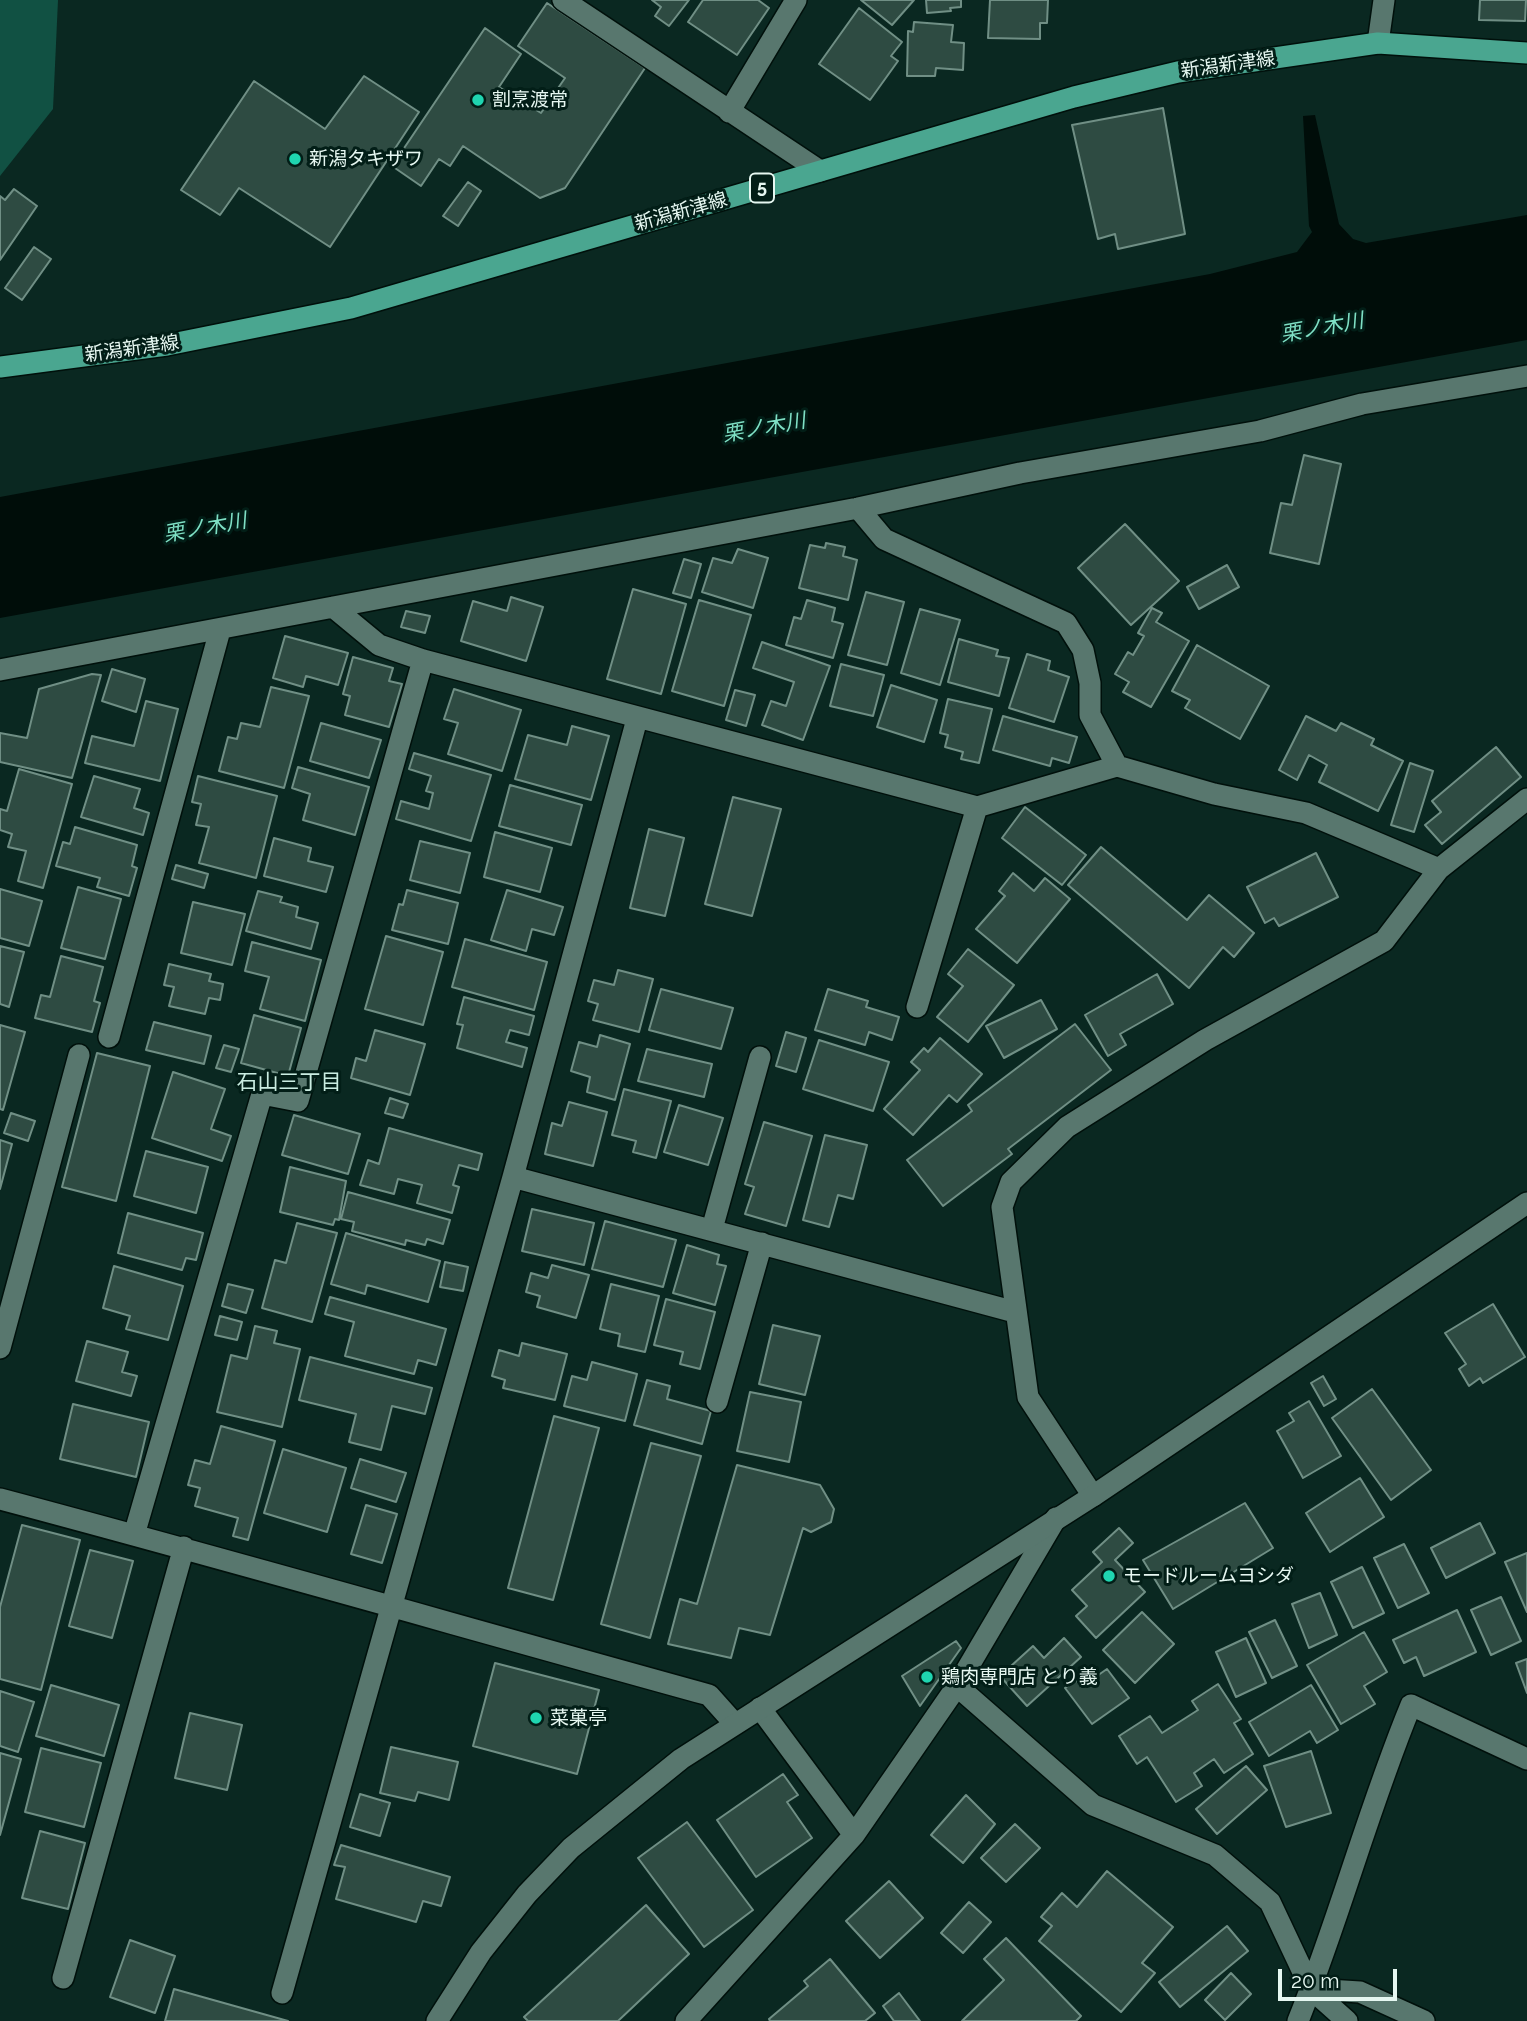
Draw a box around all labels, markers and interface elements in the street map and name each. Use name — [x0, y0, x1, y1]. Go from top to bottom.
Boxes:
street label: 新潟新津線 — [1179, 47, 1277, 83]
place label: 割烹渡常 — [492, 89, 568, 111]
marker: 割烹渡常 — [470, 92, 486, 108]
place label: 新潟タキザワ — [309, 148, 423, 170]
marker: 新潟タキザワ — [287, 151, 303, 167]
road number: 5 — [750, 174, 774, 202]
street label: 新潟新津線 — [632, 188, 730, 236]
water label: 栗ノ木川 — [1278, 308, 1366, 348]
street label: 新潟新津線 — [83, 331, 181, 367]
water label: 栗ノ木川 — [720, 408, 808, 448]
water label: 栗ノ木川 — [161, 508, 249, 548]
district label: 石山三丁目 — [237, 1070, 341, 1096]
place label: モードルームヨシダ — [1123, 1565, 1294, 1587]
marker: モードルームヨシダ — [1101, 1568, 1117, 1584]
place label: 鶏肉専門店 とり義 — [941, 1666, 1098, 1688]
marker: 鶏肉専門店 とり義 — [919, 1669, 935, 1685]
place label: 菜菓亭 — [550, 1707, 607, 1729]
marker: 菜菓亭 — [528, 1710, 544, 1726]
scale bar — [1282, 1954, 1401, 1998]
text: 20 m — [1291, 1968, 1339, 1993]

